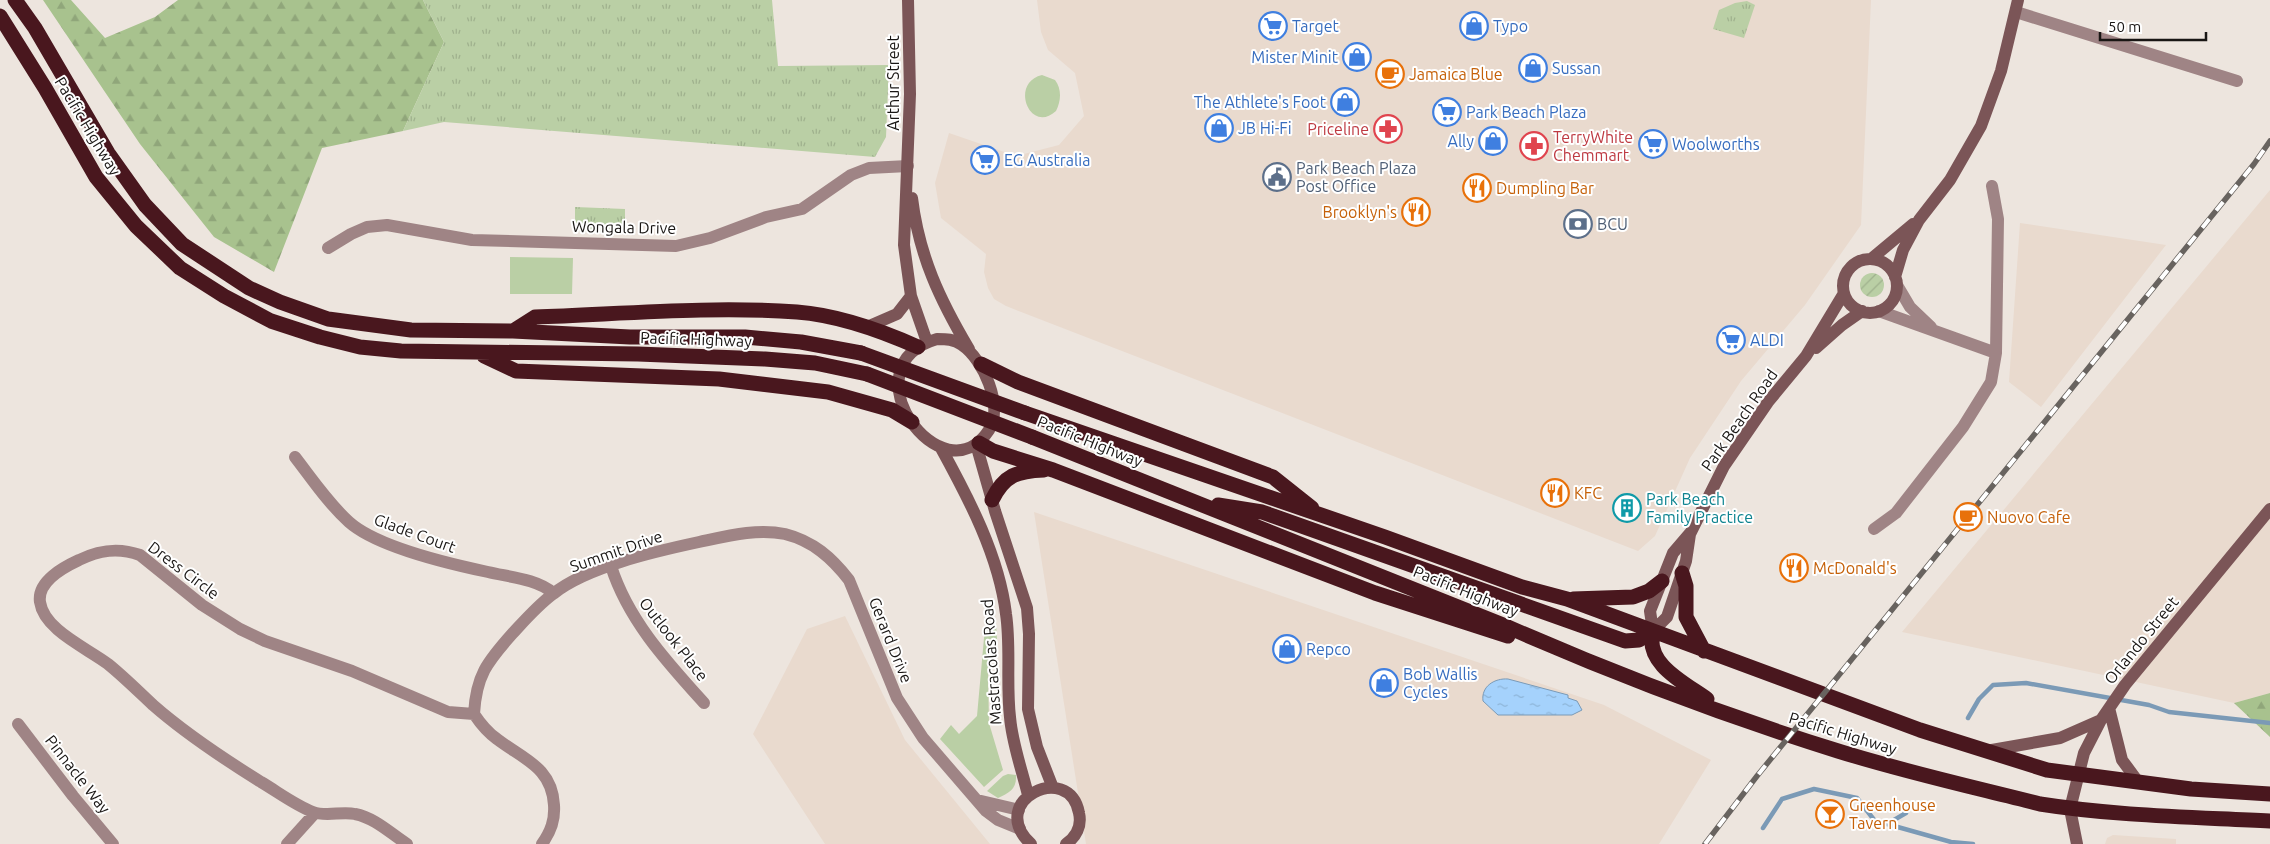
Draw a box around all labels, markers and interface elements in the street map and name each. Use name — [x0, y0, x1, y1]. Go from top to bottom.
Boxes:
scale bar — [2100, 10, 2206, 42]
supermarket icon: Target — [1258, 11, 1288, 41]
shop icon: Typo — [1459, 11, 1489, 41]
place label: Target — [1292, 17, 1340, 35]
place label: Typo — [1493, 17, 1528, 35]
text: 50 m — [2108, 18, 2141, 35]
street label: Arthur Street — [884, 35, 902, 131]
shop icon: Mister Minit — [1342, 42, 1372, 72]
place label: Mister Minit — [1251, 48, 1339, 66]
shop icon: Sussan — [1518, 53, 1548, 83]
cafe icon: Jamaica Blue — [1375, 59, 1405, 89]
place label: Sussan — [1552, 59, 1601, 77]
place label: Jamaica Blue — [1409, 65, 1503, 83]
street label: Pacific Highway — [52, 73, 125, 179]
shop icon: The Athlete's Foot — [1330, 87, 1360, 117]
place label: The Athlete's Foot — [1194, 93, 1327, 111]
supermarket icon: Park Beach Plaza — [1432, 97, 1462, 127]
place label: Park Beach Plaza — [1466, 103, 1586, 121]
shop icon: JB Hi-Fi — [1204, 113, 1234, 143]
pharmacy icon: Priceline — [1373, 114, 1403, 144]
place label: JB Hi-Fi — [1238, 119, 1292, 137]
place label: Priceline — [1307, 120, 1369, 138]
shop icon: Ally — [1478, 126, 1508, 156]
place label: TerryWhite Chemmart — [1553, 128, 1633, 164]
supermarket icon: Woolworths — [1638, 129, 1668, 159]
pharmacy icon: TerryWhite Chemmart — [1519, 131, 1549, 161]
place label: Ally — [1448, 132, 1474, 150]
place label: Woolworths — [1672, 135, 1760, 153]
supermarket icon: EG Australia — [970, 145, 1000, 175]
place label: EG Australia — [1004, 151, 1090, 169]
place label: Park Beach Plaza Post Office — [1296, 159, 1416, 195]
public building icon: Park Beach Plaza Post Office — [1262, 162, 1292, 192]
restaurant icon: Dumpling Bar — [1462, 173, 1492, 203]
place label: Dumpling Bar — [1496, 179, 1594, 197]
restaurant icon: Brooklyn's — [1401, 197, 1431, 227]
place label: Brooklyn's — [1322, 203, 1397, 221]
bank icon: BCU — [1563, 209, 1593, 239]
place label: BCU — [1597, 215, 1628, 233]
street label: Wongala Drive — [572, 217, 676, 237]
supermarket icon: ALDI — [1716, 325, 1746, 355]
street label: Pacific Highway — [640, 328, 752, 350]
place label: ALDI — [1750, 331, 1784, 349]
street label: Park Beach Road — [1697, 366, 1781, 474]
street label: Pacific Highway — [1035, 412, 1145, 470]
restaurant icon: KFC — [1540, 478, 1570, 508]
place label: KFC — [1574, 484, 1602, 502]
place label: Park Beach Family Practice — [1646, 490, 1753, 526]
building icon: Park Beach Family Practice — [1612, 493, 1642, 523]
cafe icon: Nuovo Cafe — [1953, 502, 1983, 532]
place label: Nuovo Cafe — [1987, 508, 2071, 526]
street label: Glade Court — [372, 510, 459, 556]
street label: Summit Drive — [567, 527, 665, 575]
street label: Dress Circle — [145, 538, 223, 602]
restaurant icon: McDonald's — [1779, 553, 1809, 583]
place label: McDonald's — [1813, 559, 1897, 577]
street label: Pacific Highway — [1411, 562, 1521, 620]
street label: Orlando Street — [2100, 592, 2182, 687]
street label: Outlook Place — [636, 594, 712, 684]
street label: Gerard Drive — [866, 595, 916, 685]
street label: Mastracolas Road — [978, 598, 1004, 726]
shop icon: Repco — [1272, 634, 1302, 664]
place label: Repco — [1306, 640, 1351, 658]
place label: Bob Wallis Cycles — [1403, 665, 1478, 701]
shop icon: Bob Wallis Cycles — [1369, 668, 1399, 698]
street label: Pacific Highway — [1787, 708, 1899, 758]
street label: Pinnacle Way — [42, 731, 114, 817]
place label: Greenhouse Tavern — [1849, 796, 1936, 832]
bar icon: Greenhouse Tavern — [1815, 799, 1845, 829]

